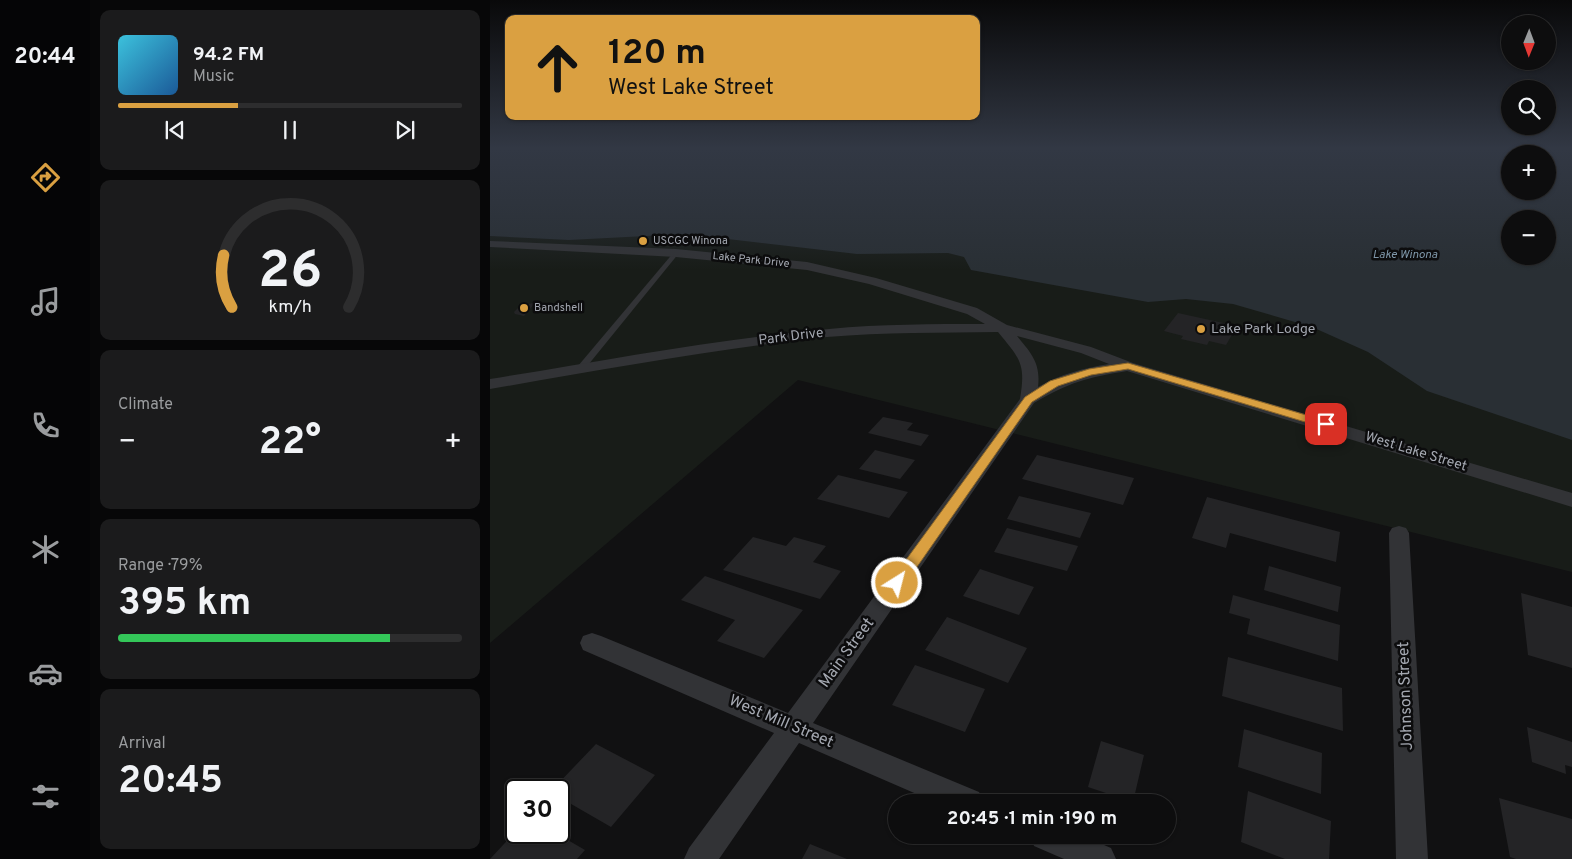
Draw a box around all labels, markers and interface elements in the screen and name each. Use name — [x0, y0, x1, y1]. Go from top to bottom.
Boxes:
north arrow — [1501, 15, 1556, 70]
map controls — [1501, 15, 1556, 265]
text: 120 m — [608, 32, 706, 76]
icon: ahead — [525, 35, 590, 100]
text: 94.2 FM — [193, 43, 264, 67]
text: 20:44 — [14, 44, 76, 71]
text: Music — [193, 67, 234, 87]
text: West Lake Street — [608, 75, 774, 102]
button: search — [1501, 80, 1556, 135]
icon: previous — [161, 116, 189, 144]
icon: pause — [276, 116, 304, 144]
icon: next — [391, 116, 419, 144]
button: + — [1501, 145, 1556, 200]
icon: directions — [28, 160, 63, 195]
button: − — [1501, 210, 1556, 265]
place label: USCGC Winona — [653, 234, 728, 248]
marker: USCGC Winona — [637, 235, 649, 247]
text: 26 — [258, 240, 322, 306]
water label: Lake Winona — [1372, 247, 1438, 263]
street label: Lake Park Drive — [712, 249, 790, 271]
icon: music — [28, 284, 63, 319]
text: km/h — [268, 296, 312, 319]
place label: Bandshell — [534, 301, 583, 315]
marker: Bandshell — [518, 302, 530, 314]
place label: Lake Park Lodge — [1211, 321, 1315, 338]
marker: Lake Park Lodge — [1195, 323, 1207, 335]
street label: Park Drive — [758, 325, 824, 349]
text: Climate — [118, 395, 173, 415]
pin — [1305, 403, 1347, 445]
icon: phone — [28, 408, 63, 443]
icon: arrive — [1312, 410, 1340, 438]
text: 22° — [259, 419, 321, 468]
text: − — [118, 425, 136, 461]
text: + — [444, 425, 462, 461]
street label: West Lake Street — [1363, 428, 1469, 476]
icon: climate — [28, 532, 63, 567]
text: Range · 79% — [118, 556, 203, 576]
position arrow — [870, 556, 922, 608]
text: 395 km — [118, 580, 251, 629]
street label: Main Street — [815, 614, 879, 692]
street label: Johnson Street — [1394, 641, 1418, 751]
icon: car — [28, 656, 63, 691]
street label: West Mill Street — [726, 691, 836, 753]
text: Arrival — [118, 734, 166, 754]
text: 20:45 — [118, 758, 223, 807]
icon: filters — [28, 779, 63, 814]
speed limit sign: 30 — [505, 779, 570, 844]
text: 20:45 · 1 min · 190 m — [947, 807, 1117, 831]

